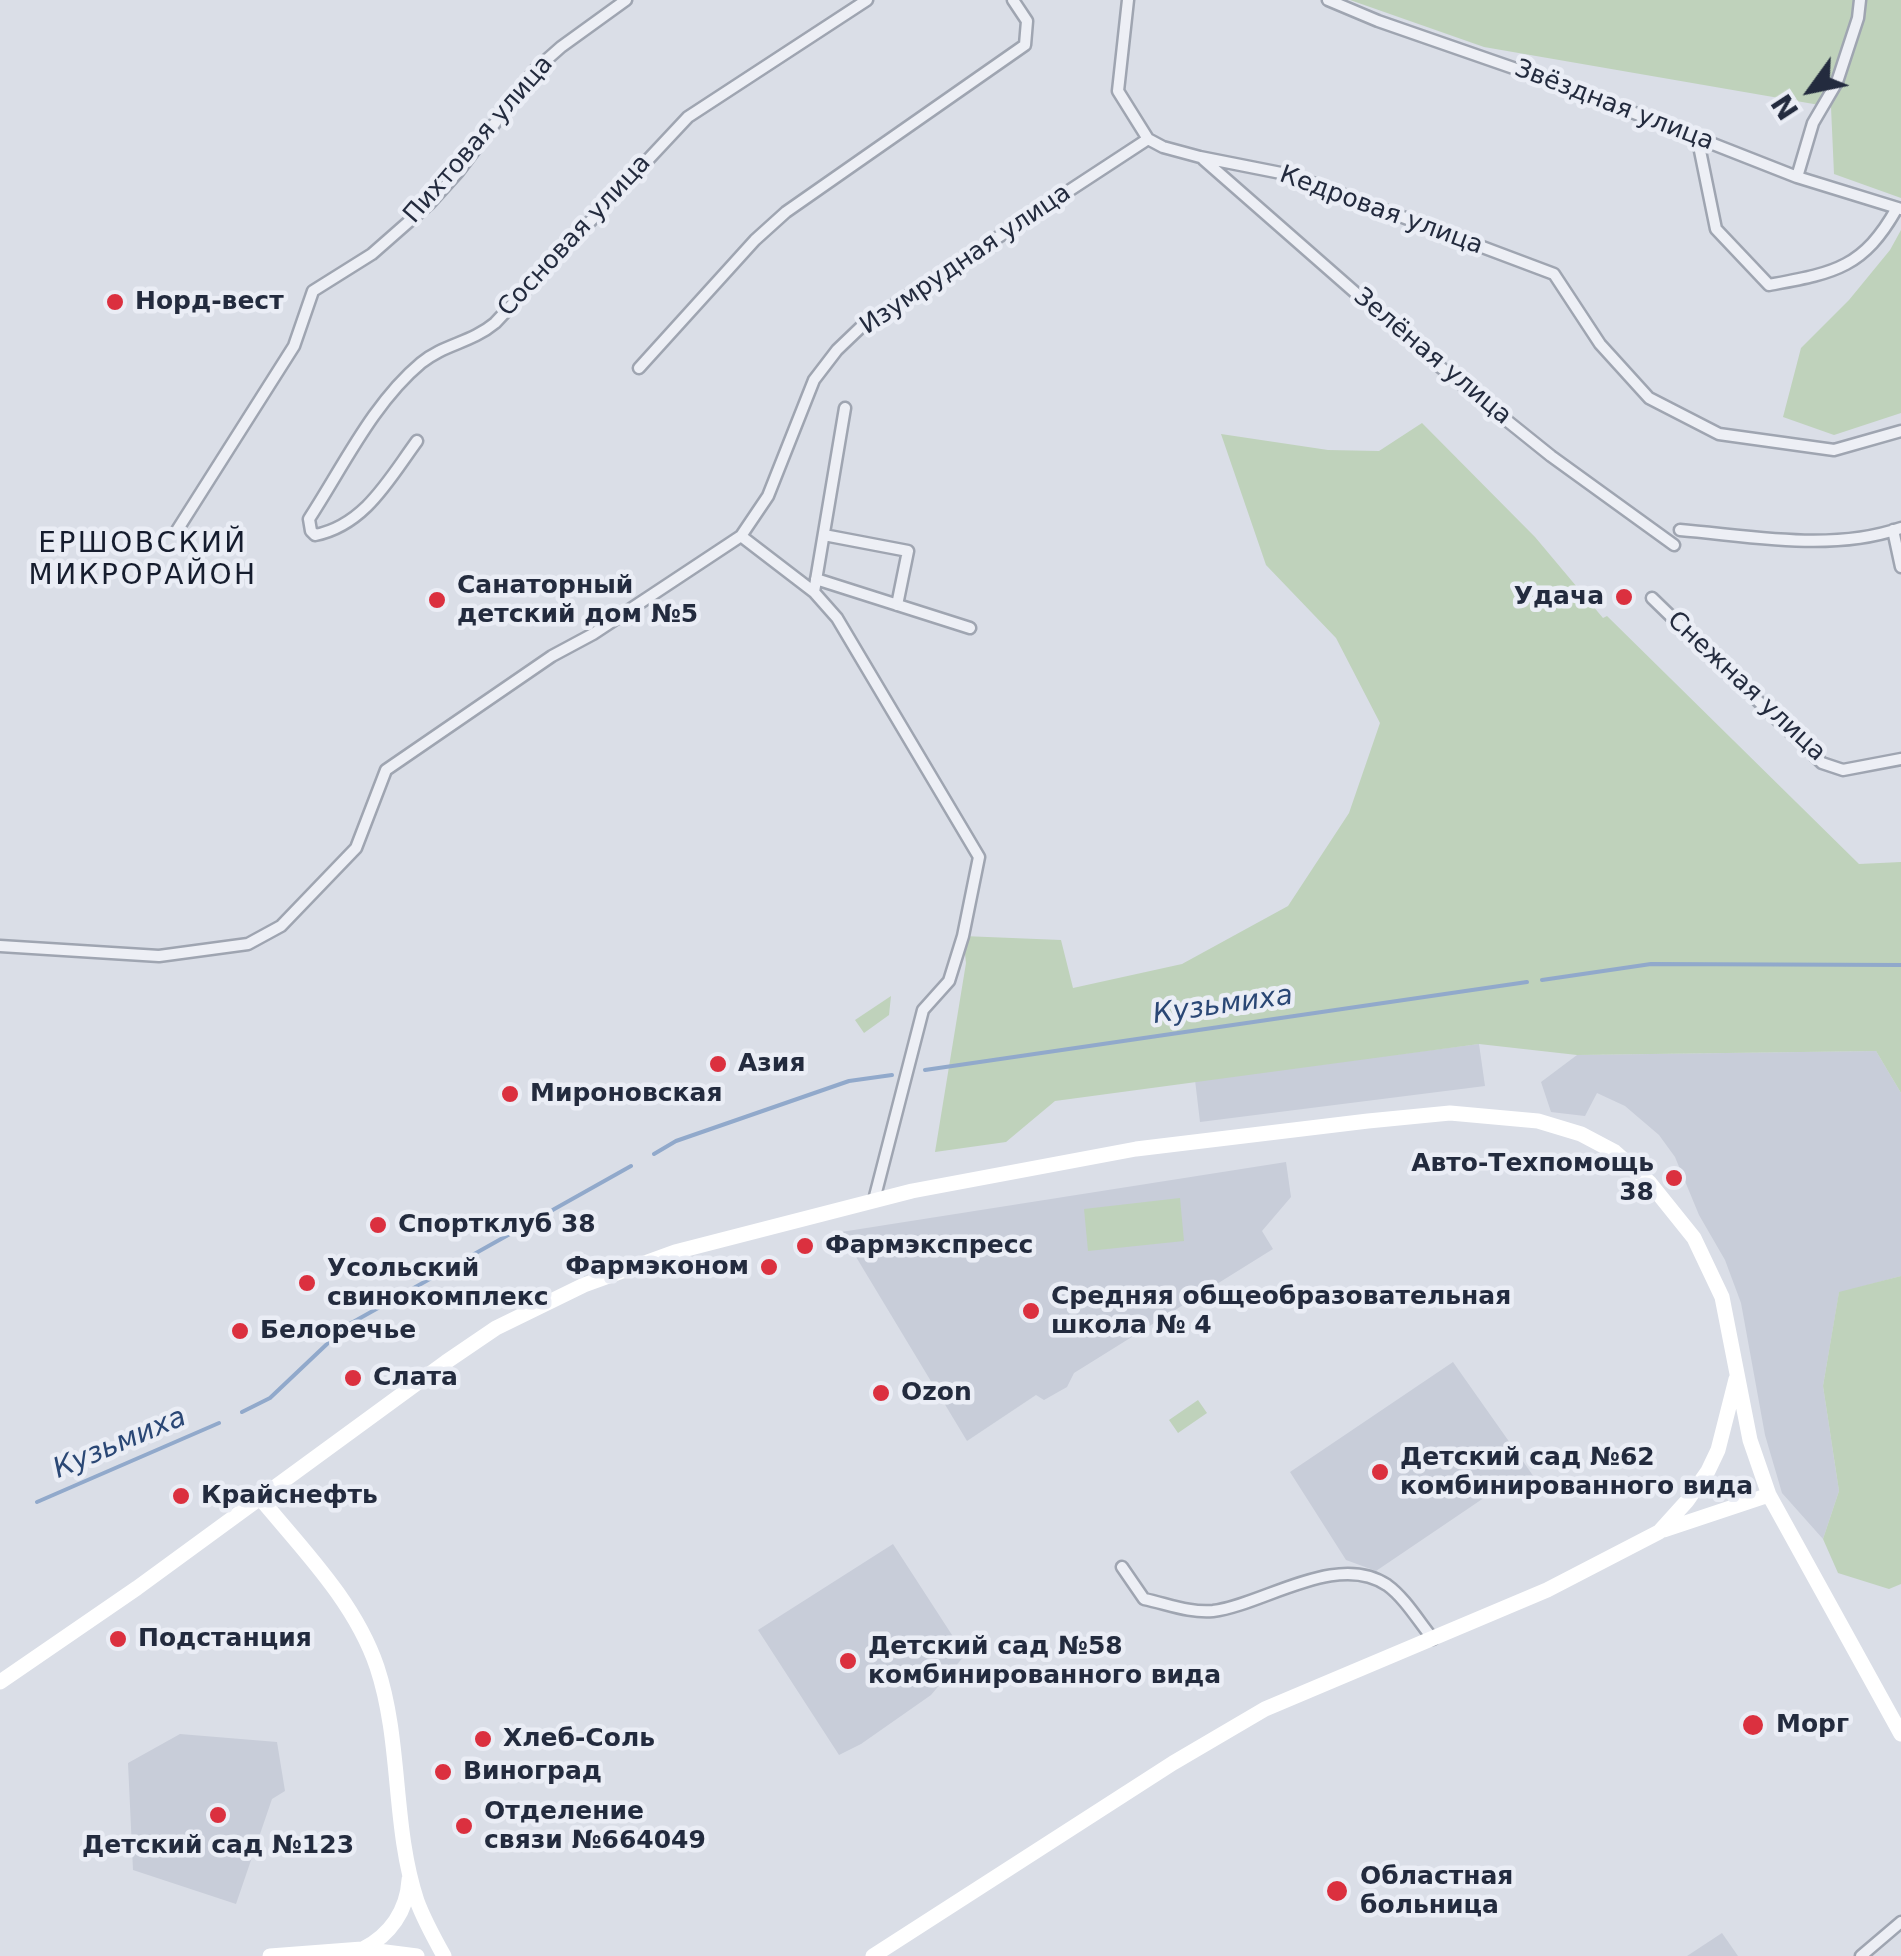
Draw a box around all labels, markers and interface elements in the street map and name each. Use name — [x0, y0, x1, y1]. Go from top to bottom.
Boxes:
north arrow — [1761, 40, 1861, 140]
street label: Пихтовая улица — [398, 50, 560, 230]
street label: Звёздная улица — [1510, 54, 1718, 158]
text: N — [1765, 88, 1806, 125]
street label: Сосновая улица — [492, 149, 658, 323]
street label: Кедровая улица — [1275, 160, 1487, 262]
street label: Изумрудная улица — [855, 178, 1077, 342]
street label: Зелёная улица — [1347, 282, 1517, 432]
place label: Норд-вест — [135, 287, 284, 317]
marker: Норд-вест — [104, 291, 126, 313]
district label: ЕРШОВСКИЙ МИКРОРАЙОН — [29, 528, 257, 594]
place label: Санаторный детский дом №5 — [457, 571, 698, 630]
place label: Удача — [1514, 582, 1604, 612]
marker: Удача — [1613, 586, 1635, 608]
marker: Санаторный детский дом №5 — [426, 589, 448, 611]
street label: Снежная улица — [1661, 606, 1831, 768]
water label: Кузьмиха — [1151, 980, 1295, 1032]
place label: Азия — [738, 1049, 805, 1079]
marker: Азия — [707, 1053, 729, 1075]
place label: Мироновская — [530, 1079, 722, 1109]
marker: Мироновская — [499, 1083, 521, 1105]
place label: Авто-Техпомощь 38 — [1411, 1149, 1654, 1208]
marker: Авто-Техпомощь 38 — [1663, 1167, 1685, 1189]
place label: Спортклуб 38 — [398, 1210, 596, 1240]
marker: Спортклуб 38 — [367, 1214, 389, 1236]
place label: Фармэкспресс — [825, 1231, 1033, 1261]
marker: Фармэкспресс — [794, 1235, 816, 1257]
place label: Фармэконом — [565, 1252, 749, 1282]
place label: Усольский свинокомплекс — [327, 1254, 549, 1313]
marker: Фармэконом — [758, 1256, 780, 1278]
marker: Усольский свинокомплекс — [296, 1272, 318, 1294]
place label: Средняя общеобразовательная школа № 4 — [1051, 1282, 1511, 1341]
marker: Средняя общеобразовательная школа № 4 — [1020, 1300, 1042, 1322]
place label: Белоречье — [260, 1316, 416, 1346]
marker: Белоречье — [229, 1320, 251, 1342]
place label: Слата — [373, 1363, 458, 1393]
marker: Слата — [342, 1367, 364, 1389]
place label: Ozon — [901, 1378, 972, 1408]
marker: Ozon — [870, 1382, 892, 1404]
water label: Кузьмиха — [49, 1401, 191, 1487]
place label: Детский сад №62 комбинированного вида — [1400, 1443, 1753, 1502]
marker: Детский сад №62 комбинированного вида — [1369, 1461, 1391, 1483]
place label: Крайснефть — [201, 1481, 378, 1511]
marker: Крайснефть — [170, 1485, 192, 1507]
place label: Подстанция — [138, 1624, 312, 1654]
marker: Подстанция — [107, 1628, 129, 1650]
place label: Детский сад №58 комбинированного вида — [868, 1632, 1221, 1691]
marker: Детский сад №58 комбинированного вида — [837, 1650, 859, 1672]
place label: Морг — [1776, 1710, 1849, 1740]
marker: Морг — [1740, 1712, 1766, 1738]
place label: Хлеб-Соль — [503, 1724, 655, 1754]
marker: Хлеб-Соль — [472, 1728, 494, 1750]
place label: Виноград — [463, 1757, 602, 1787]
marker: Виноград — [432, 1761, 454, 1783]
place label: Отделение связи №664049 — [484, 1797, 706, 1856]
marker: Детский сад №123 — [207, 1804, 229, 1826]
marker: Отделение связи №664049 — [453, 1815, 475, 1837]
place label: Детский сад №123 — [82, 1831, 354, 1861]
place label: Областная больница — [1360, 1862, 1513, 1921]
marker: Областная больница — [1324, 1878, 1350, 1904]

